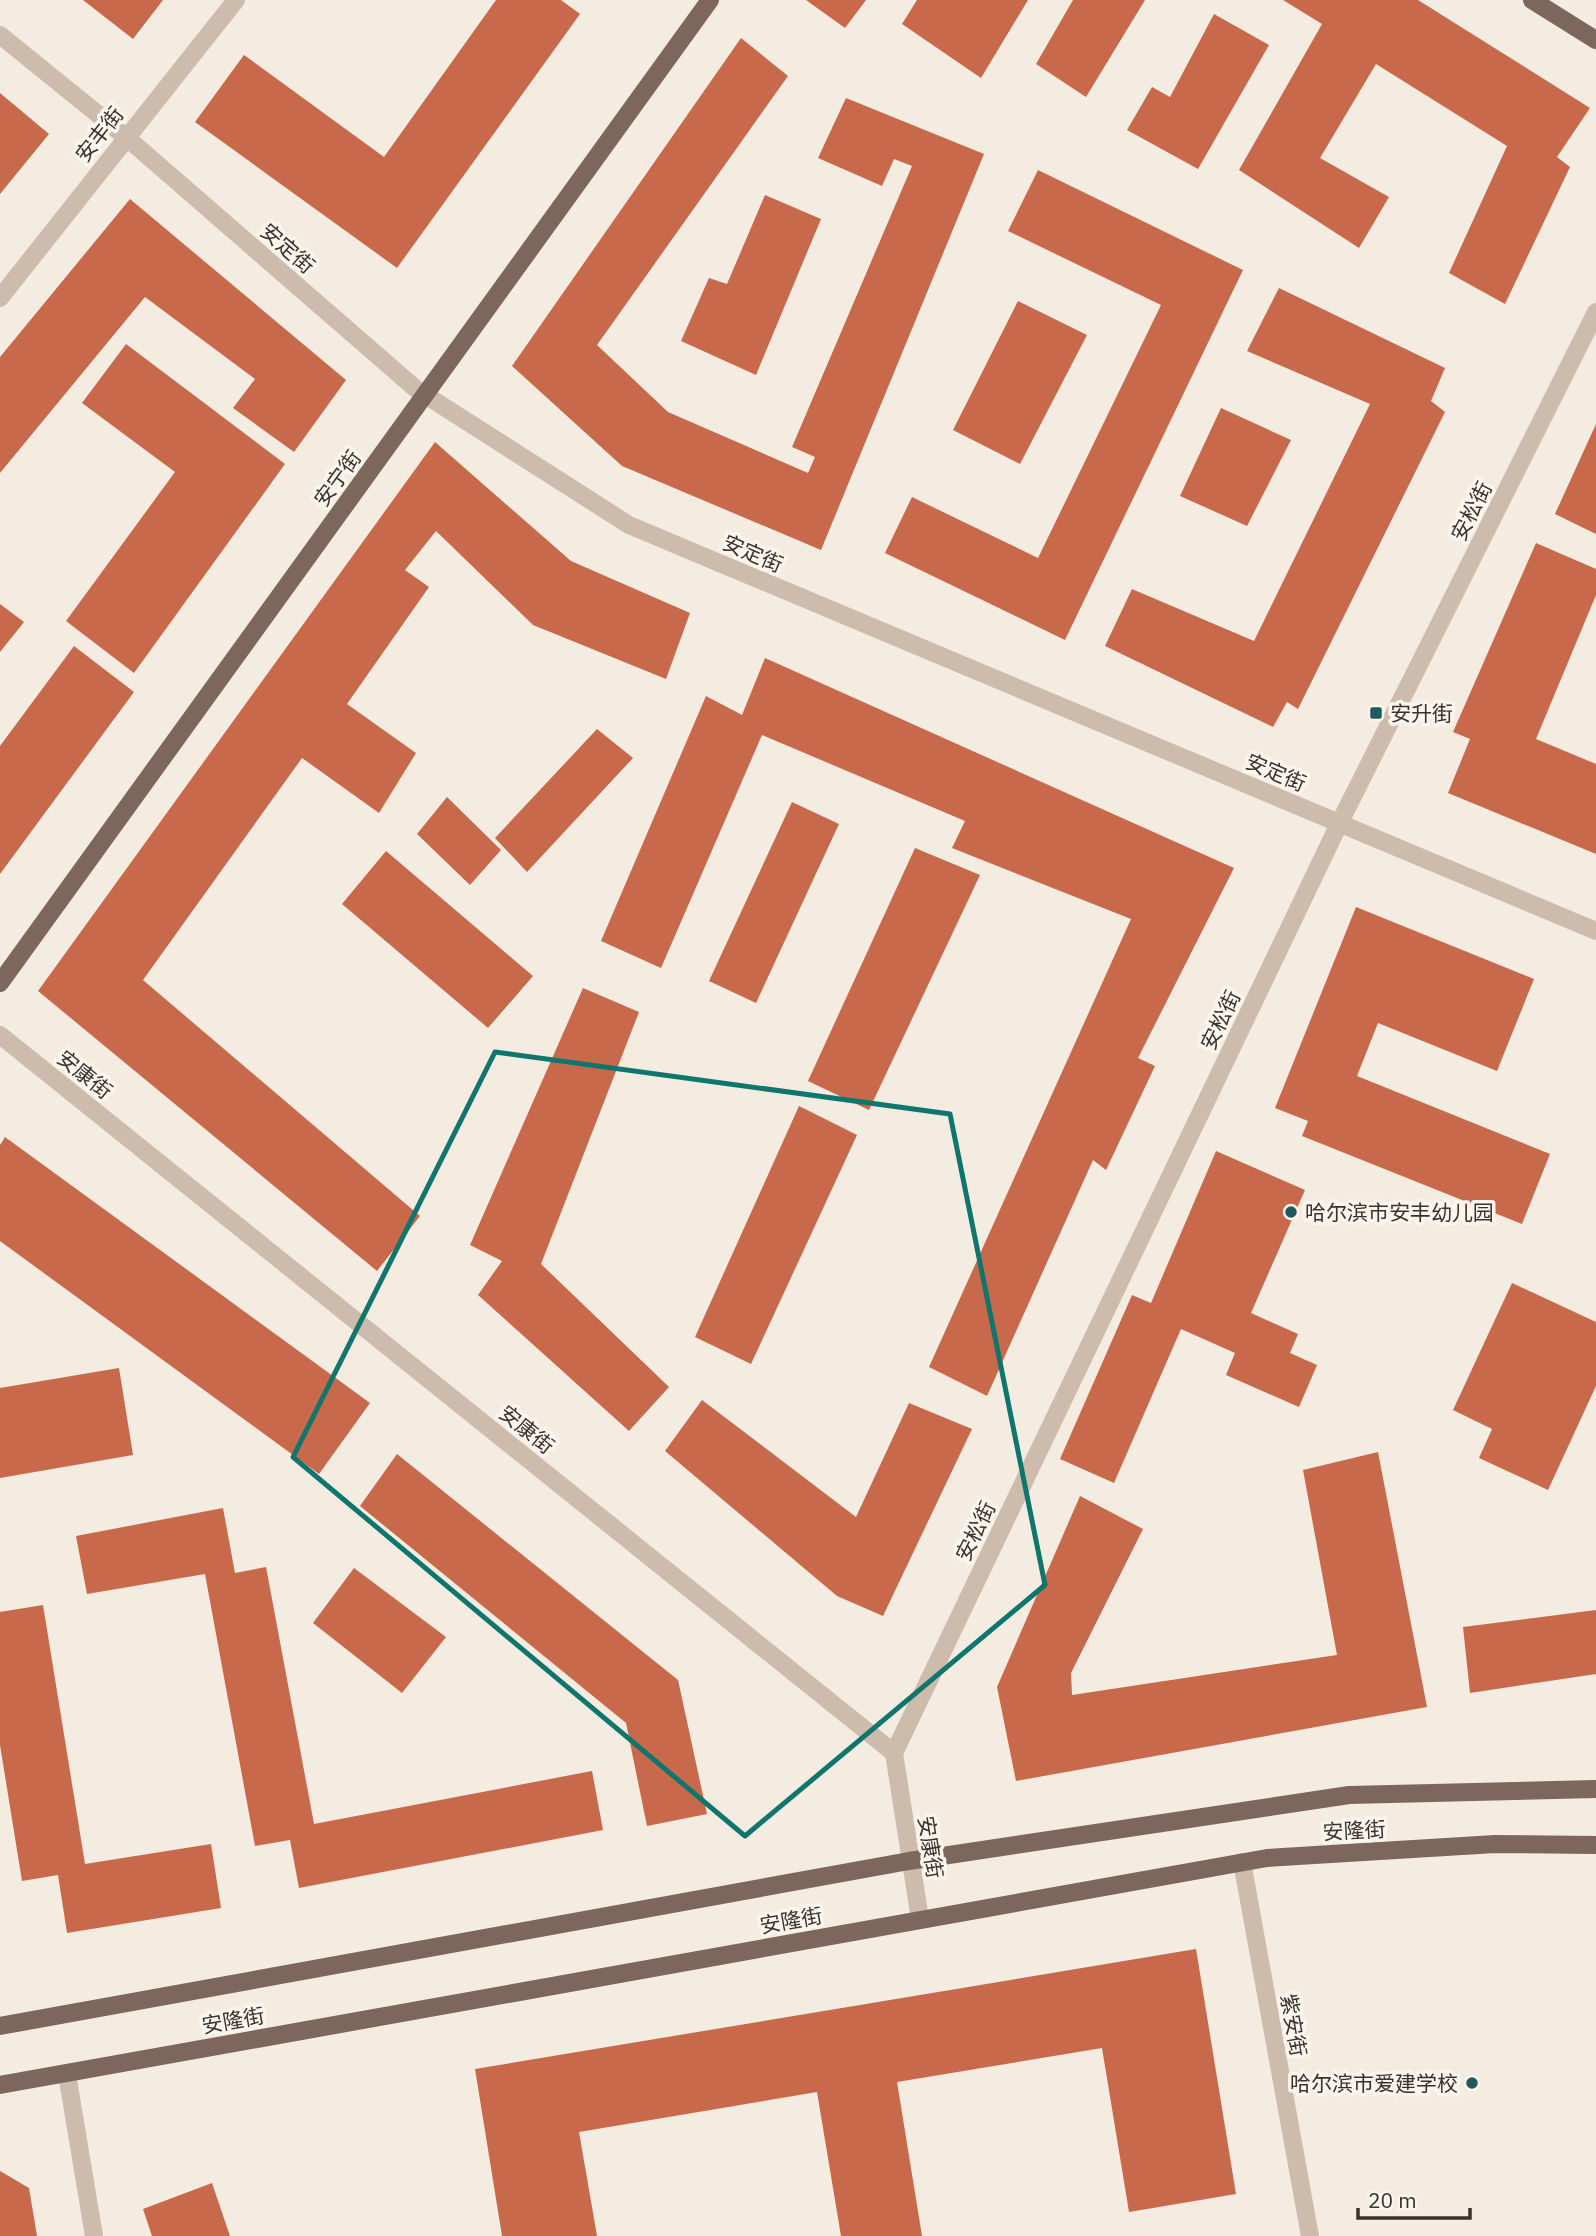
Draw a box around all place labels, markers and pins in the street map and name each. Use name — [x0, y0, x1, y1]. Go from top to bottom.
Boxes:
place label: 安升街 — [1390, 699, 1453, 727]
marker: 安升街 — [1368, 705, 1384, 721]
place label: 哈尔滨市安丰幼儿园 — [1305, 1198, 1494, 1226]
marker: 哈尔滨市安丰幼儿园 — [1283, 1204, 1299, 1220]
place label: 哈尔滨市爱建学校 — [1290, 2069, 1458, 2097]
marker: 哈尔滨市爱建学校 — [1464, 2075, 1480, 2091]

